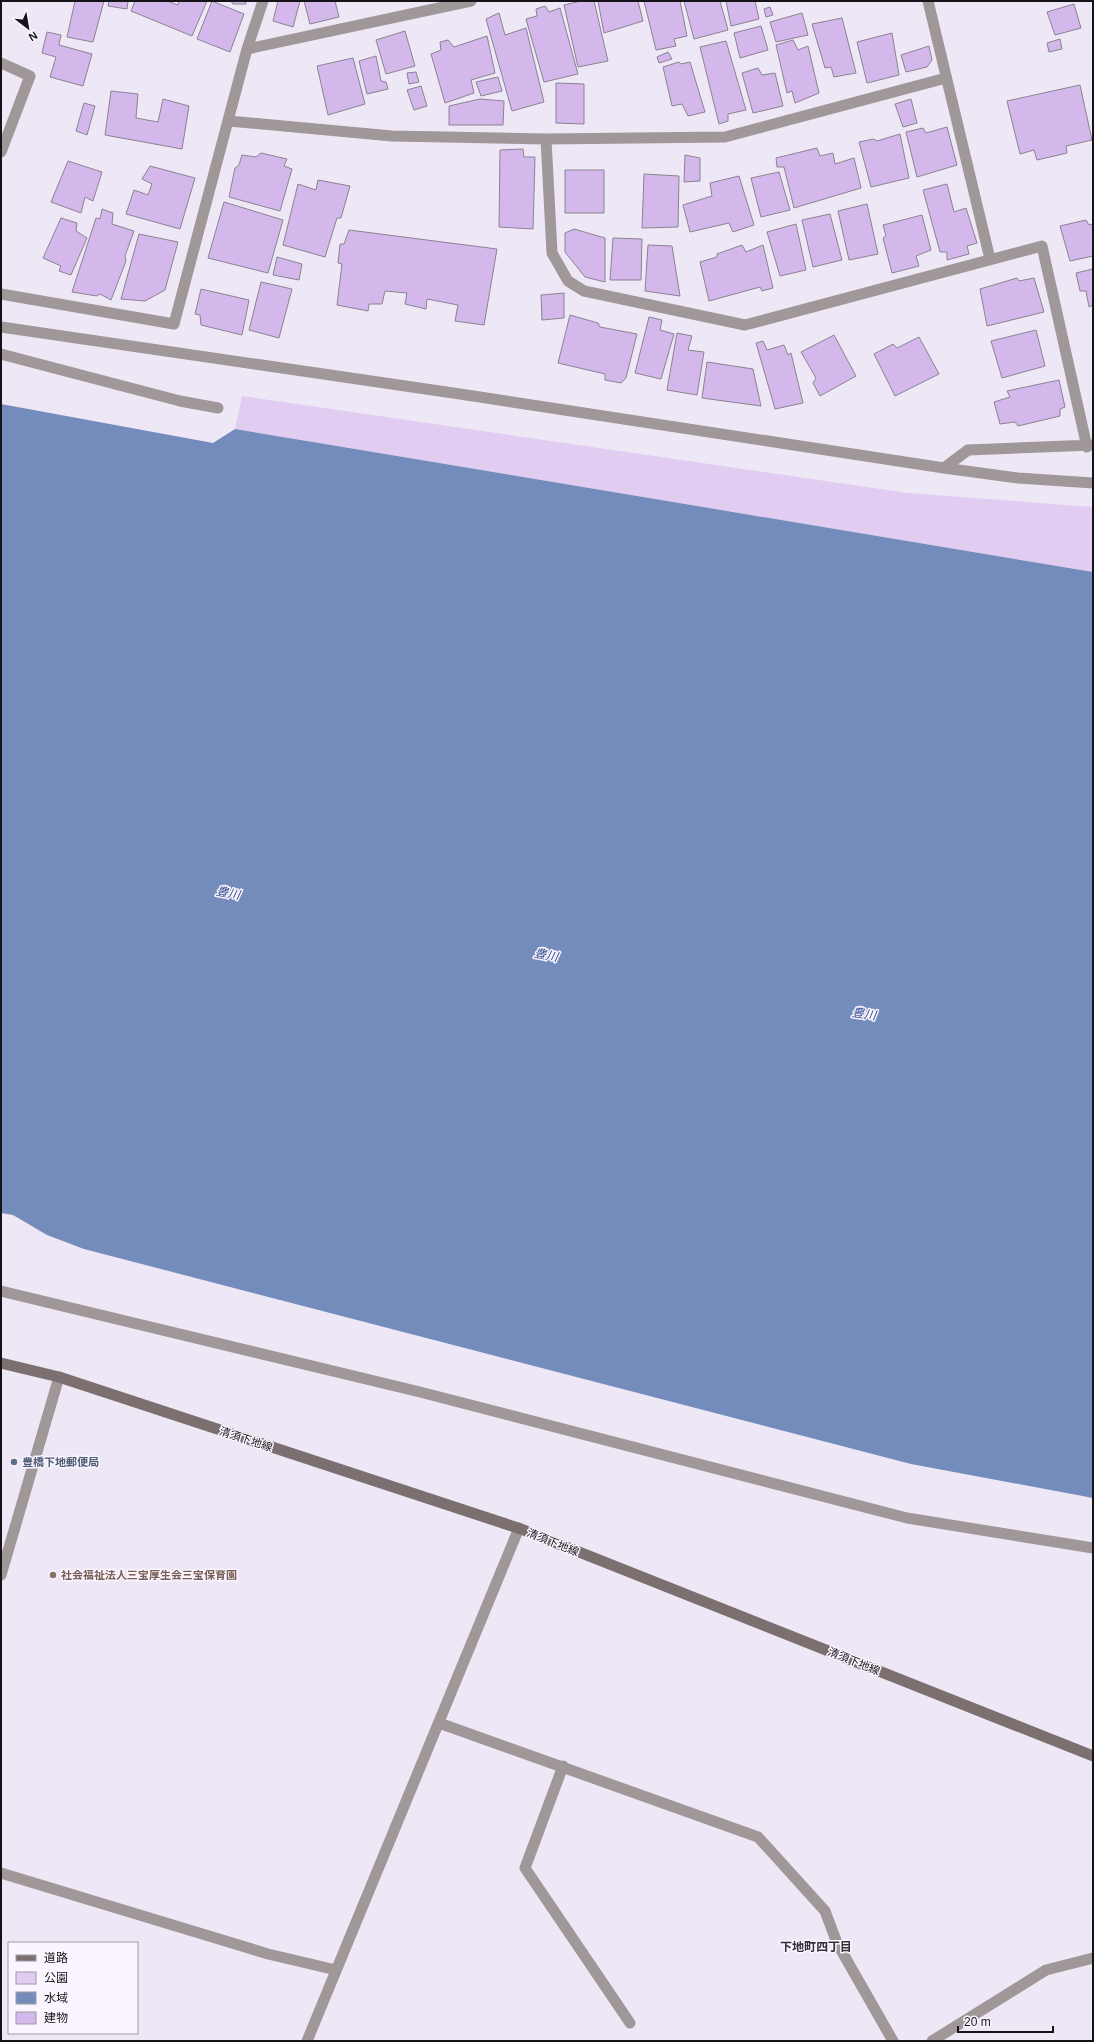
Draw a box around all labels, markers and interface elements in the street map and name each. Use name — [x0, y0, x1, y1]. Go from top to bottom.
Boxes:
north arrow — [8, 8, 48, 48]
text: N — [27, 29, 40, 44]
water label: 豊川 — [215, 884, 243, 903]
water label: 豊川 — [533, 946, 561, 965]
water label: 豊川 — [851, 1005, 879, 1023]
street label: 清須下地線 — [218, 1425, 274, 1453]
place label: 豊橋下地郵便局 — [22, 1456, 99, 1468]
marker: 豊橋下地郵便局 — [9, 1457, 19, 1467]
street label: 清須下地線 — [525, 1526, 581, 1558]
place label: 社会福祉法人三宝厚生会三宝保育園 — [61, 1569, 237, 1581]
marker: 社会福祉法人三宝厚生会三宝保育園 — [48, 1570, 58, 1580]
street label: 清須下地線 — [826, 1645, 882, 1677]
district label: 下地町四丁目 — [780, 1940, 852, 1954]
legend — [8, 1942, 138, 2034]
text: 道路 — [44, 1951, 68, 1965]
text: 公園 — [44, 1971, 68, 1985]
text: 水域 — [44, 1991, 68, 2005]
scale bar — [958, 2008, 1053, 2034]
text: 建物 — [44, 2011, 68, 2025]
text: 20 m — [964, 2015, 991, 2029]

